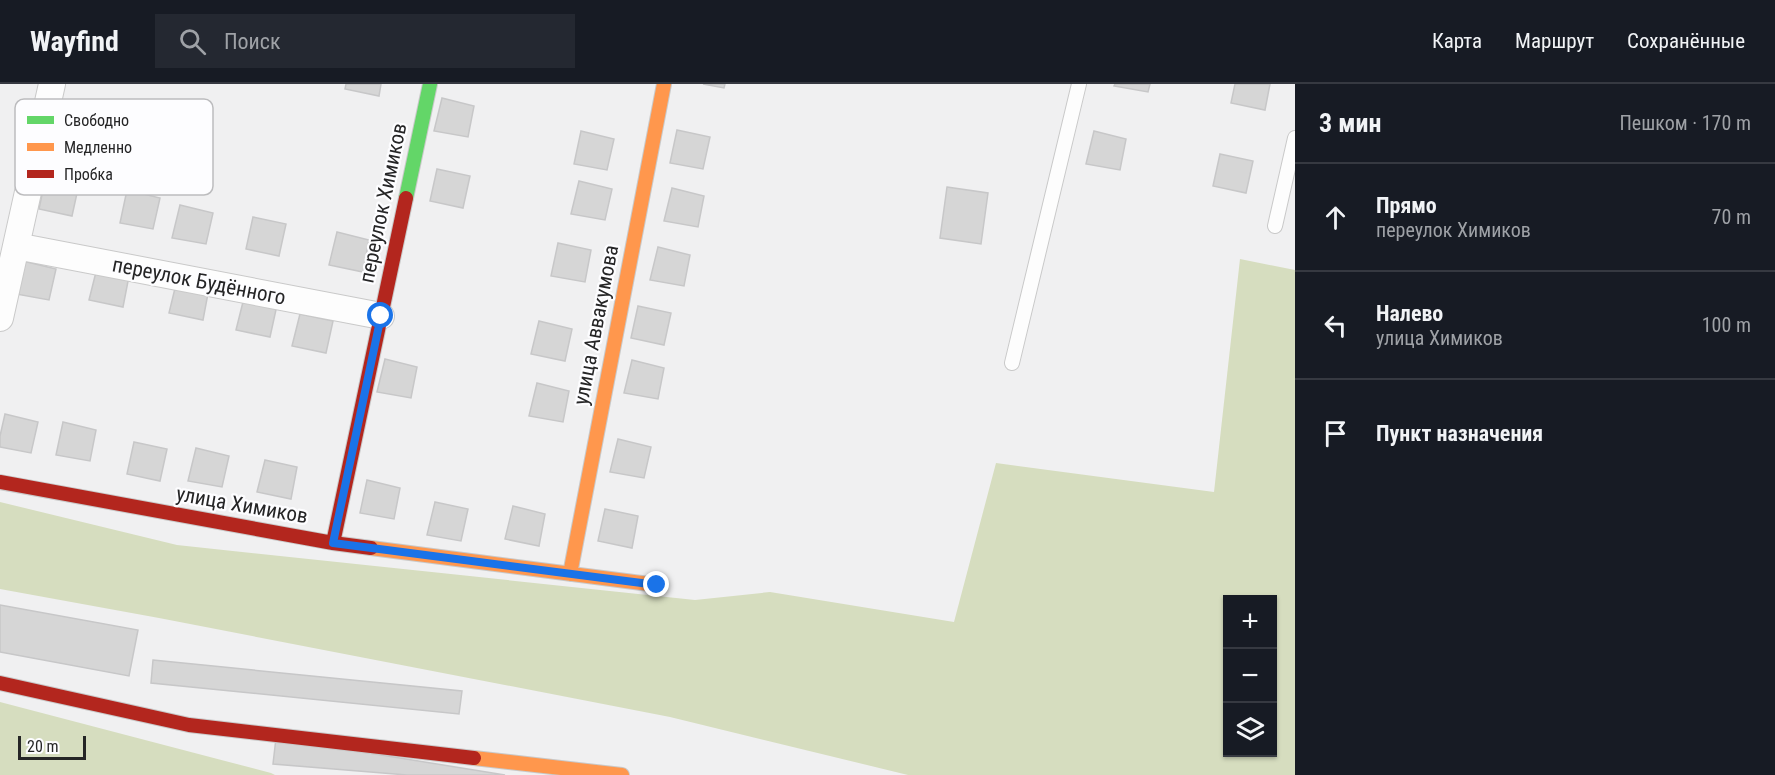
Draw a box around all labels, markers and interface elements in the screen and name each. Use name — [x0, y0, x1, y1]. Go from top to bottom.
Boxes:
search box — [155, 14, 575, 68]
text: Wayfind — [30, 25, 119, 58]
icon: search — [176, 25, 209, 58]
text: Поиск — [224, 29, 281, 54]
text: Карта — [1432, 29, 1482, 53]
text: Маршрут — [1515, 29, 1594, 53]
text: Сохранённые — [1627, 29, 1745, 53]
legend — [15, 99, 213, 195]
text: 3 мин — [1319, 108, 1381, 138]
text: Свободно — [64, 111, 129, 130]
text: Пешком · 170 m — [1619, 111, 1751, 135]
street label: переулок Химиков — [354, 121, 412, 285]
text: Медленно — [64, 138, 132, 157]
text: Пробка — [64, 165, 113, 184]
text: Прямо — [1376, 193, 1437, 218]
icon: ahead — [1319, 201, 1352, 234]
text: 70 m — [1712, 205, 1751, 229]
text: переулок Химиков — [1376, 218, 1531, 242]
street label: улица Аввакумова — [569, 243, 623, 407]
street label: переулок Будённого — [110, 252, 288, 310]
text: Налево — [1376, 301, 1443, 326]
route start — [367, 302, 393, 328]
icon: left — [1319, 309, 1352, 342]
text: 100 m — [1702, 313, 1751, 337]
text: улица Химиков — [1376, 326, 1503, 350]
icon: arrive — [1319, 417, 1352, 450]
text: Пункт назначения — [1376, 421, 1543, 446]
street label: улица Химиков — [174, 482, 310, 528]
route end — [643, 571, 669, 597]
map controls — [1223, 595, 1277, 757]
button: + — [1223, 595, 1277, 649]
button: − — [1223, 649, 1277, 703]
button: layers — [1223, 703, 1277, 757]
scale bar — [18, 733, 86, 760]
text: 20 m — [27, 737, 59, 756]

